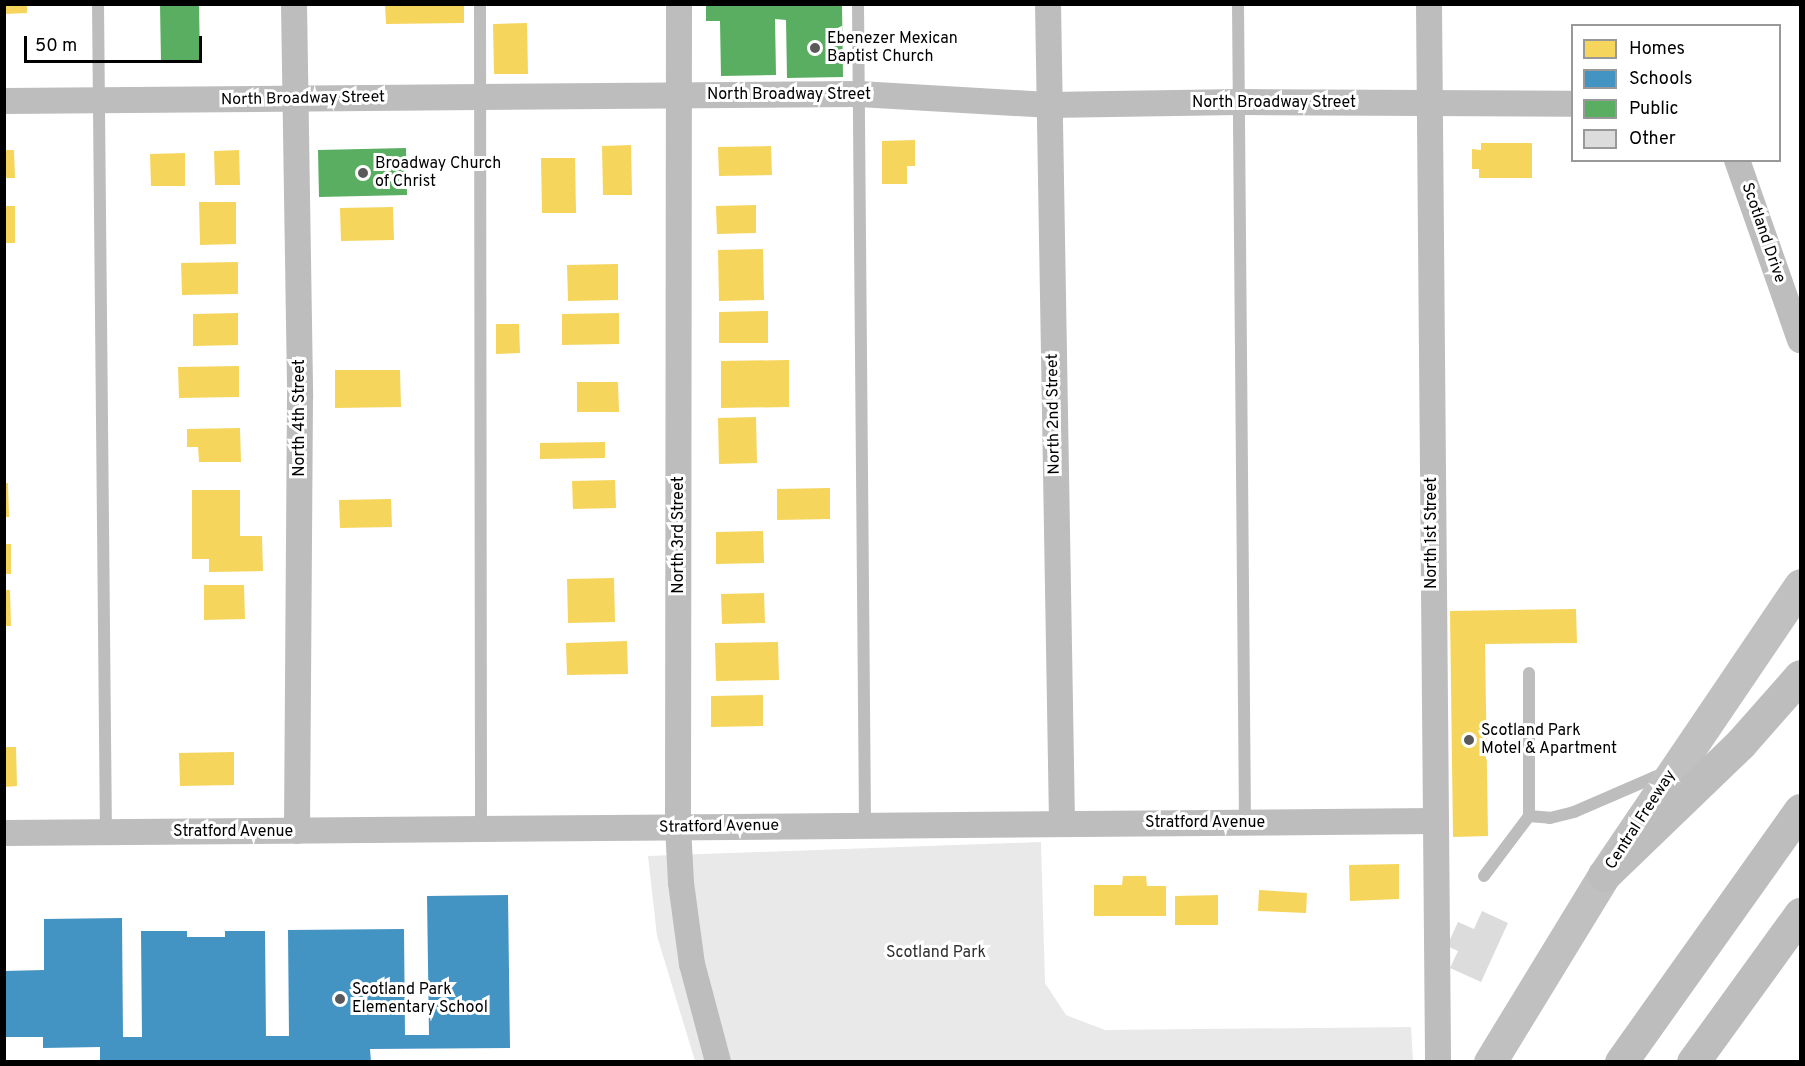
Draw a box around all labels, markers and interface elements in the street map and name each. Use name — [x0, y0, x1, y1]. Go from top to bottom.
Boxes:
scale bar — [27, 24, 206, 62]
legend — [1571, 24, 1781, 162]
place label: Ebenezer Mexican Baptist Church — [827, 29, 958, 67]
text: 50 m — [35, 35, 77, 58]
text: Homes — [1629, 38, 1685, 61]
marker: Ebenezer Mexican Baptist Church — [808, 41, 822, 55]
text: Schools — [1629, 68, 1692, 91]
street label: North Broadway Street — [707, 85, 871, 105]
street label: North Broadway Street — [221, 88, 385, 110]
street label: North Broadway Street — [1192, 93, 1356, 113]
text: Public — [1629, 98, 1679, 121]
text: Other — [1629, 128, 1676, 151]
place label: Broadway Church of Christ — [375, 154, 501, 192]
marker: Broadway Church of Christ — [356, 166, 370, 180]
street label: Scotland Drive — [1737, 180, 1789, 286]
street label: North 2nd Street — [1043, 353, 1065, 475]
street label: North 4th Street — [290, 359, 310, 477]
street label: North 3rd Street — [669, 476, 689, 594]
street label: North 1st Street — [1422, 477, 1442, 589]
place label: Scotland Park Motel & Apartment — [1481, 721, 1618, 759]
marker: Scotland Park Motel & Apartment — [1462, 733, 1476, 747]
street label: Central Freeway — [1602, 767, 1680, 873]
street label: Stratford Avenue — [1145, 813, 1265, 833]
street label: Stratford Avenue — [659, 816, 779, 838]
street label: Stratford Avenue — [173, 822, 293, 842]
park label: Scotland Park — [886, 943, 986, 963]
place label: Scotland Park Elementary School — [352, 980, 488, 1018]
marker: Scotland Park Elementary School — [333, 992, 347, 1006]

